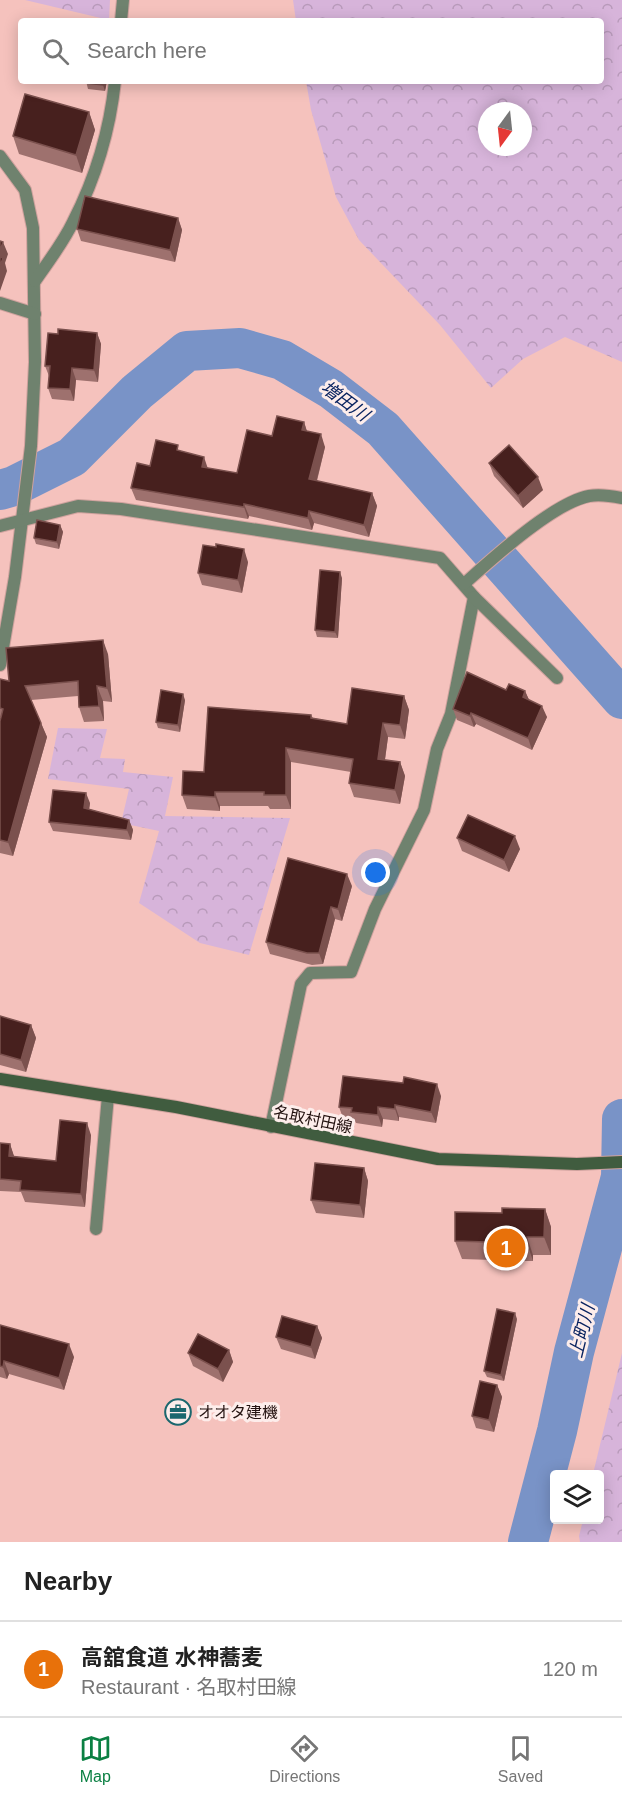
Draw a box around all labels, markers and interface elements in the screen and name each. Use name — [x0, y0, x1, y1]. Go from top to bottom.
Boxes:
search box — [18, 18, 604, 84]
icon: search — [39, 35, 72, 68]
text: Search here — [87, 38, 207, 63]
north arrow — [478, 102, 532, 156]
water label: 増田川 — [317, 377, 374, 426]
your location — [361, 858, 390, 887]
street label: 名取村田線 — [272, 1103, 354, 1136]
pin: 1 — [486, 1226, 526, 1270]
water label: 上町川 — [566, 1300, 599, 1360]
office icon: オオタ建機 — [163, 1397, 193, 1427]
place label: オオタ建機 — [198, 1404, 278, 1421]
map controls — [550, 1470, 604, 1524]
button: layers — [550, 1470, 604, 1524]
text: Nearby — [24, 1566, 112, 1596]
text: 高舘食道 水神蕎麦 — [81, 1645, 263, 1670]
text: 1 — [38, 1658, 49, 1680]
text: 120 m — [542, 1658, 598, 1680]
text: Restaurant · 名取村田線 — [81, 1676, 297, 1698]
tab: Map — [79, 1732, 112, 1786]
tab: Directions — [269, 1732, 340, 1786]
tab: Saved — [498, 1732, 543, 1786]

